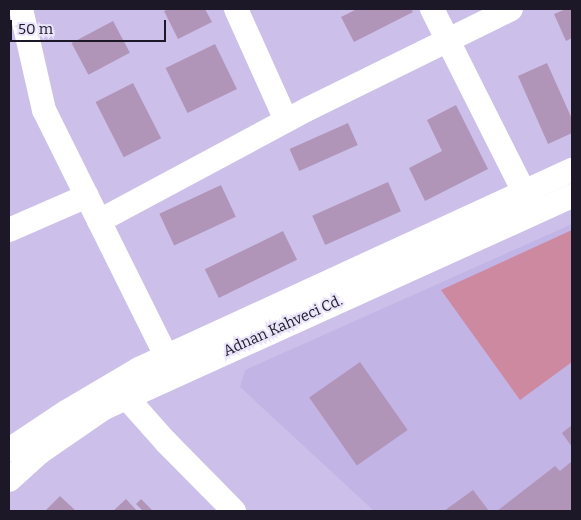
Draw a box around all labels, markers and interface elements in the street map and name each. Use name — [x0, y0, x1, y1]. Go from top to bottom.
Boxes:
scale bar — [12, 10, 169, 42]
text: 50 m — [18, 20, 53, 38]
street label: Adnan Kahveci Cd. — [221, 292, 345, 360]

